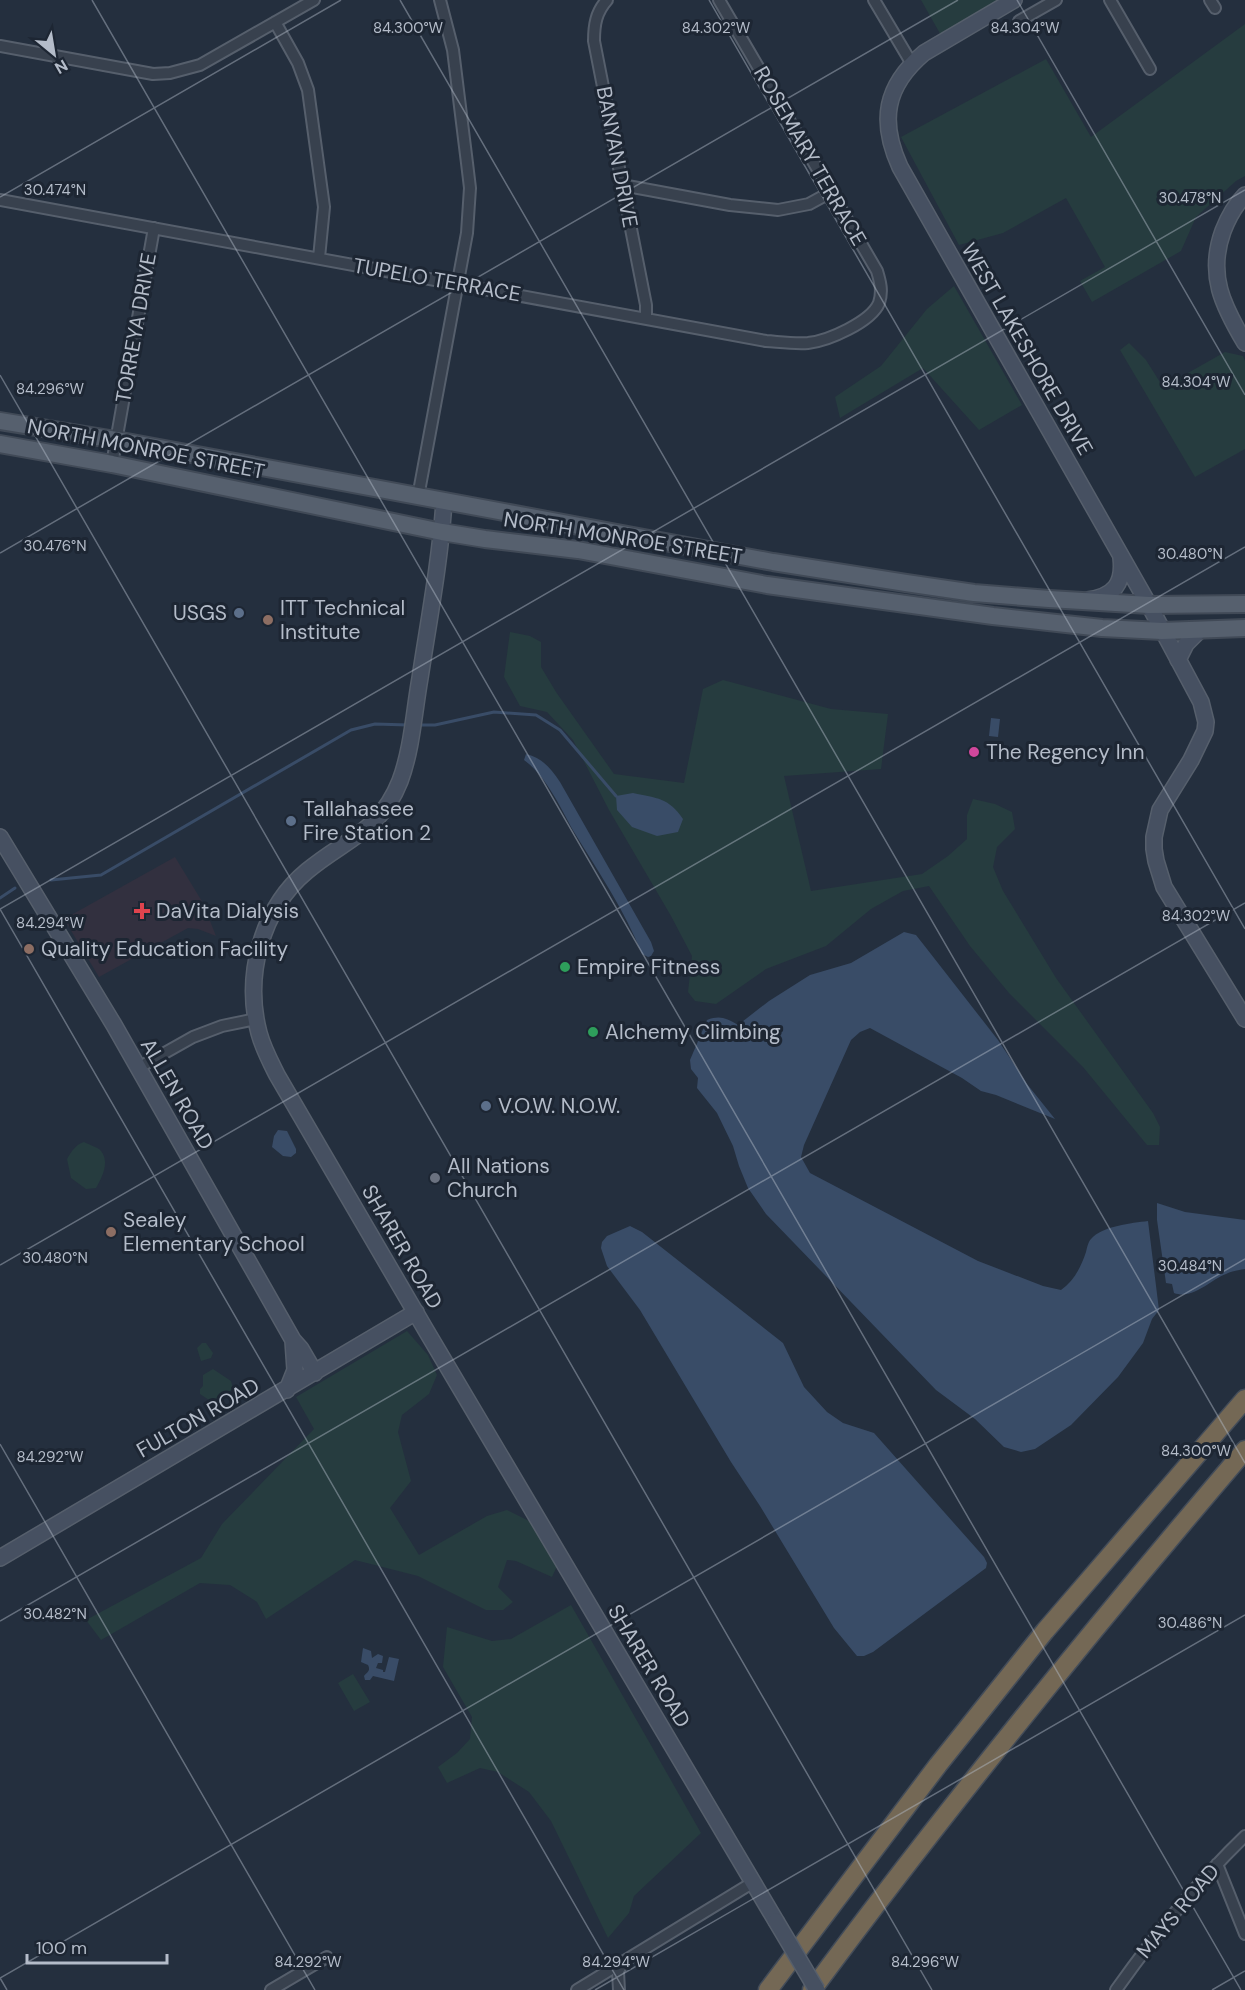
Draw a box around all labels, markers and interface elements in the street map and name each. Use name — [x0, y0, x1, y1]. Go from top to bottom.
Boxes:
text: 84.300°W — [373, 18, 444, 38]
text: 84.302°W — [682, 18, 751, 38]
text: 84.304°W — [990, 18, 1060, 38]
north arrow — [24, 24, 84, 84]
text: N — [51, 55, 72, 79]
street label: ROSEMARY TERRACE — [747, 61, 873, 251]
street label: BANYAN DRIVE — [590, 84, 644, 230]
text: 30.474°N — [24, 180, 86, 200]
text: 30.478°N — [1159, 188, 1222, 208]
street label: WEST LAKESHORE DRIVE — [955, 238, 1099, 460]
street label: TORREYA DRIVE — [109, 251, 163, 405]
street label: TUPELO TERRACE — [351, 251, 523, 309]
text: 84.304°W — [1161, 372, 1231, 392]
text: 84.296°W — [16, 379, 85, 399]
street label: NORTH MONROE STREET — [25, 412, 267, 486]
street label: NORTH MONROE STREET — [502, 505, 744, 571]
text: 30.476°N — [23, 536, 87, 556]
text: 30.480°N — [1157, 544, 1223, 564]
place label: ITT Technical Institute — [280, 594, 405, 646]
place label: USGS — [173, 599, 227, 627]
marker: USGS — [232, 606, 246, 620]
marker: ITT Technical Institute — [261, 613, 275, 627]
place label: The Regency Inn — [986, 738, 1145, 766]
marker: The Regency Inn — [967, 745, 981, 759]
place label: Tallahassee Fire Station 2 — [303, 795, 431, 847]
marker: Tallahassee Fire Station 2 — [284, 814, 298, 828]
place label: DaVita Dialysis — [156, 897, 299, 925]
marker: DaVita Dialysis — [133, 902, 151, 920]
text: 84.302°W — [1162, 906, 1231, 926]
text: 84.294°W — [16, 913, 84, 933]
place label: Quality Education Facility — [41, 935, 288, 963]
marker: Quality Education Facility — [22, 942, 36, 956]
place label: Empire Fitness — [577, 953, 720, 981]
marker: Empire Fitness — [558, 960, 572, 974]
place label: Alchemy Climbing — [605, 1018, 781, 1046]
marker: Alchemy Climbing — [586, 1025, 600, 1039]
street label: ALLEN ROAD — [134, 1033, 220, 1155]
place label: V.O.W. N.O.W. — [498, 1092, 620, 1120]
marker: V.O.W. N.O.W. — [479, 1099, 493, 1113]
place label: All Nations Church — [447, 1152, 550, 1204]
marker: All Nations Church — [428, 1171, 442, 1185]
street label: SHARER ROAD — [355, 1180, 449, 1314]
place label: Sealey Elementary School — [123, 1206, 305, 1258]
marker: Sealey Elementary School — [104, 1225, 118, 1239]
text: 30.480°N — [22, 1248, 88, 1268]
text: 30.484°N — [1158, 1256, 1222, 1276]
street label: FULTON ROAD — [132, 1372, 264, 1464]
text: 84.300°W — [1161, 1441, 1232, 1461]
text: 84.292°W — [16, 1447, 84, 1467]
street label: SHARER ROAD — [601, 1599, 697, 1733]
text: 30.482°N — [23, 1604, 87, 1624]
text: 30.486°N — [1158, 1613, 1222, 1633]
street label: MAYS ROAD — [1130, 1858, 1226, 1964]
scale bar — [27, 1927, 166, 1965]
text: 100 m — [36, 1936, 87, 1960]
text: 84.292°W — [274, 1952, 342, 1972]
text: 84.294°W — [582, 1952, 650, 1972]
text: 84.296°W — [891, 1952, 960, 1972]

